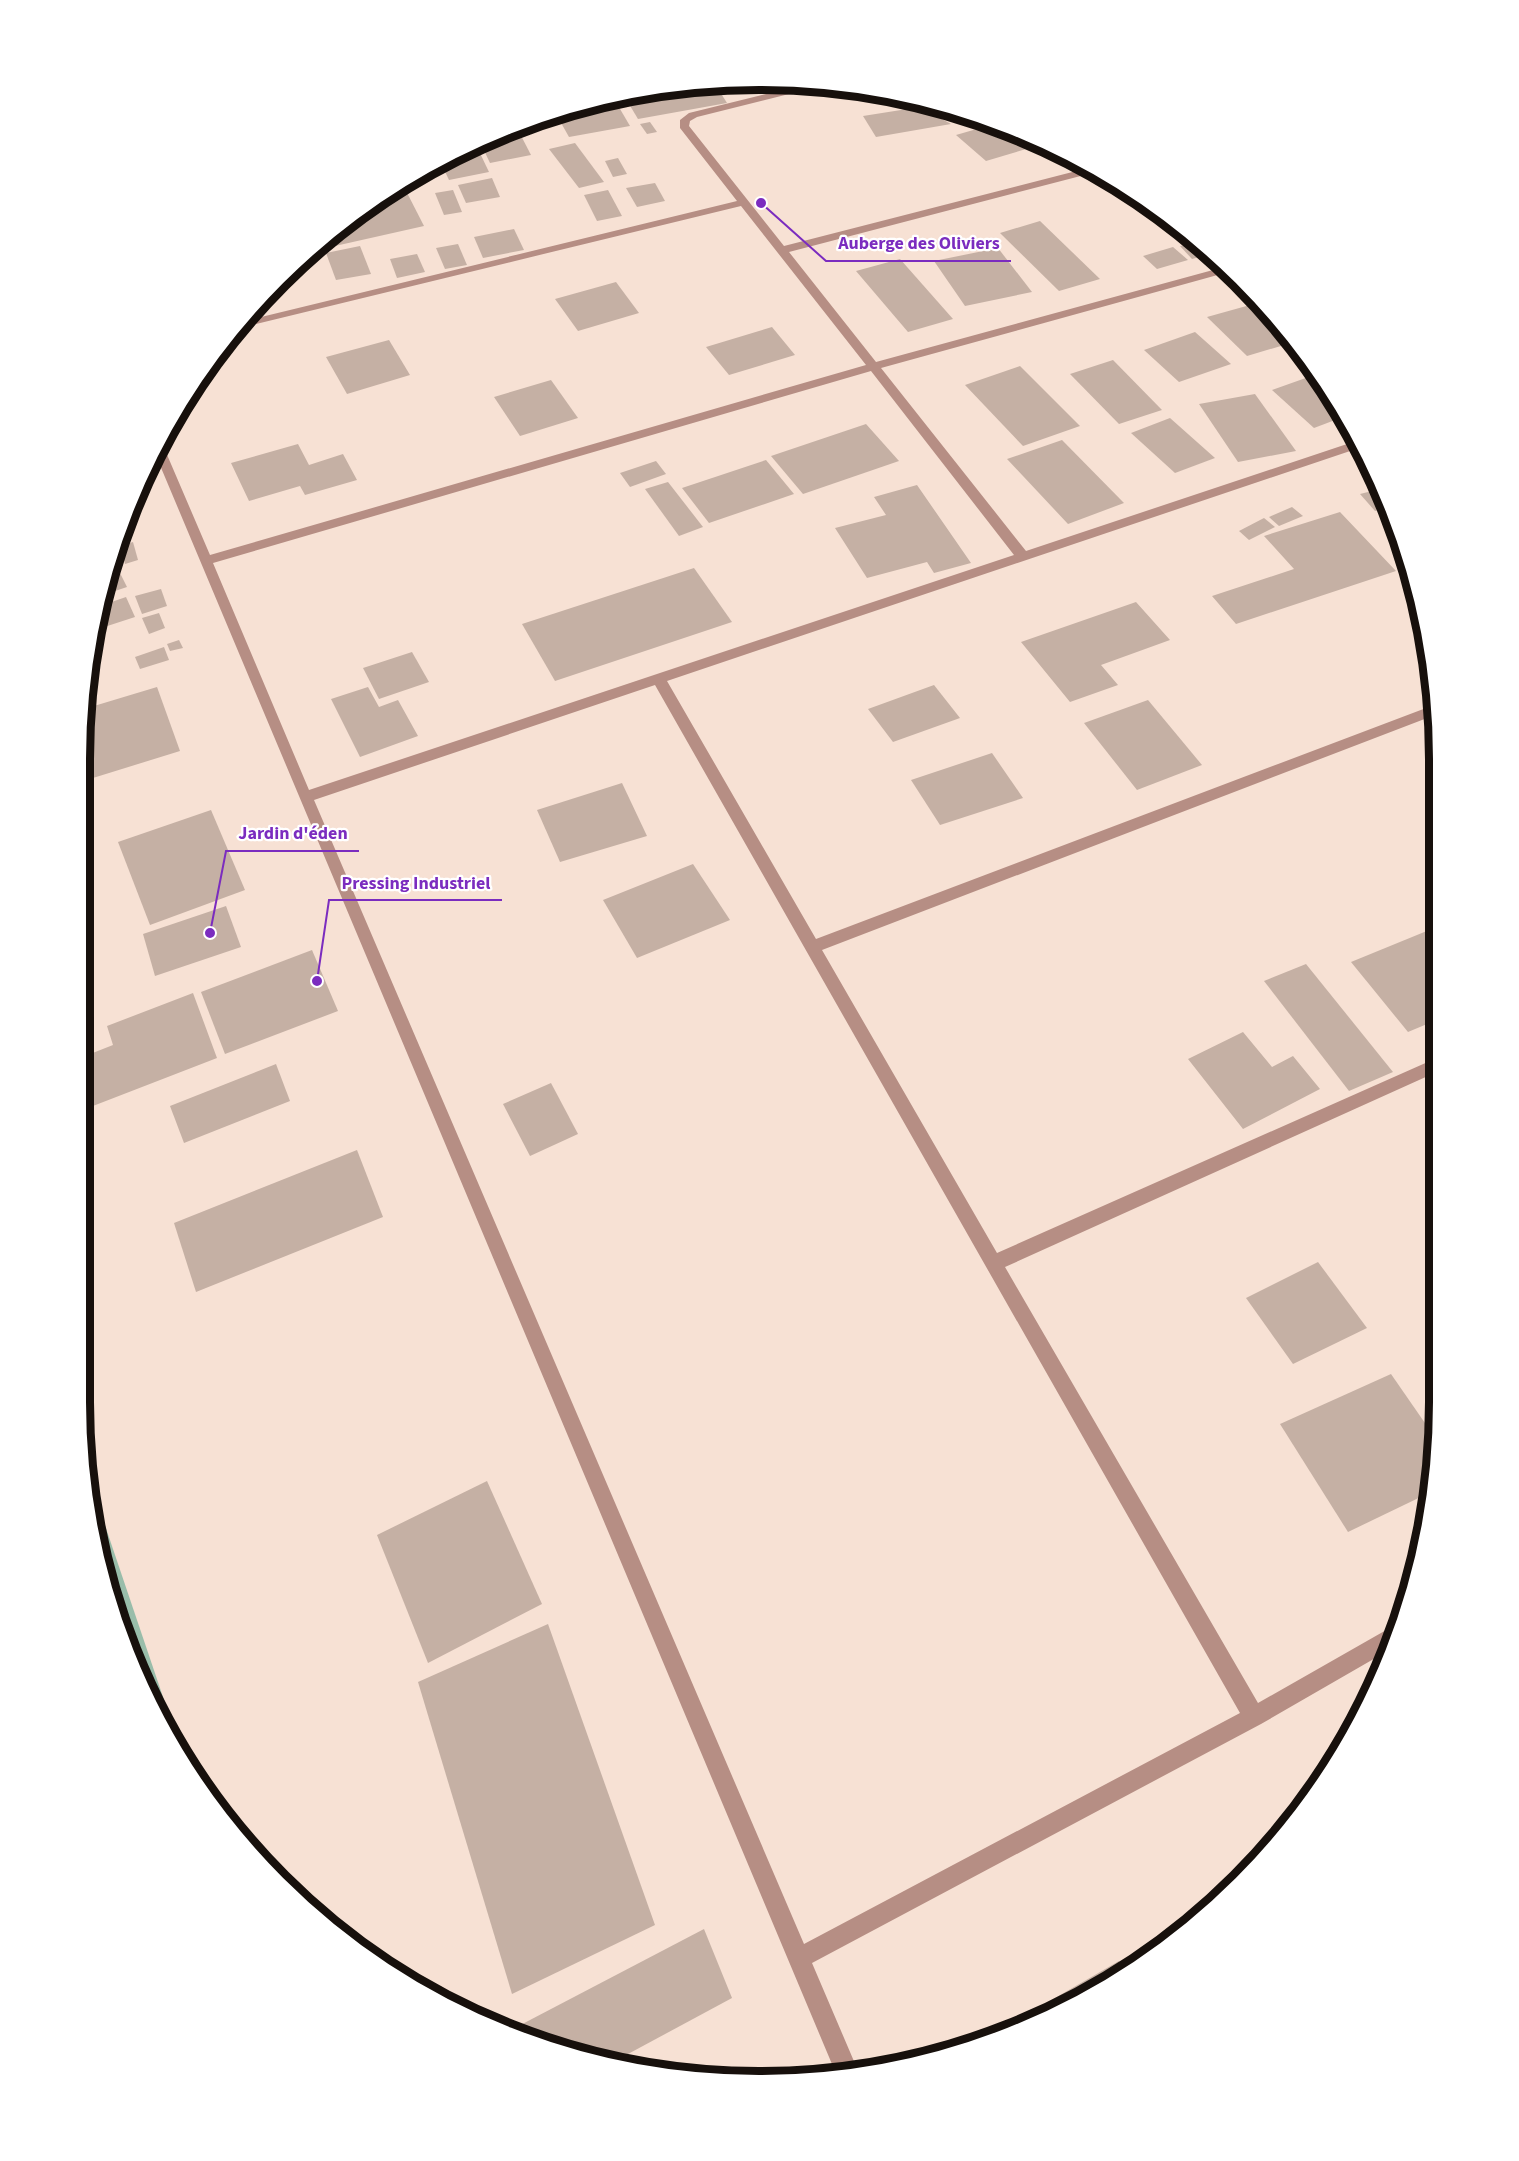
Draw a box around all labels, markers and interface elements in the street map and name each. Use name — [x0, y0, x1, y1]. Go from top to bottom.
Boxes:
callout: Auberge des Oliviers — [826, 225, 1011, 261]
text: Auberge des Oliviers — [837, 231, 1000, 256]
callout: Jardin d'éden — [226, 815, 359, 851]
text: Jardin d'éden — [238, 821, 348, 846]
callout: Pressing Industriel — [329, 864, 502, 900]
text: Pressing Industriel — [342, 871, 490, 896]

